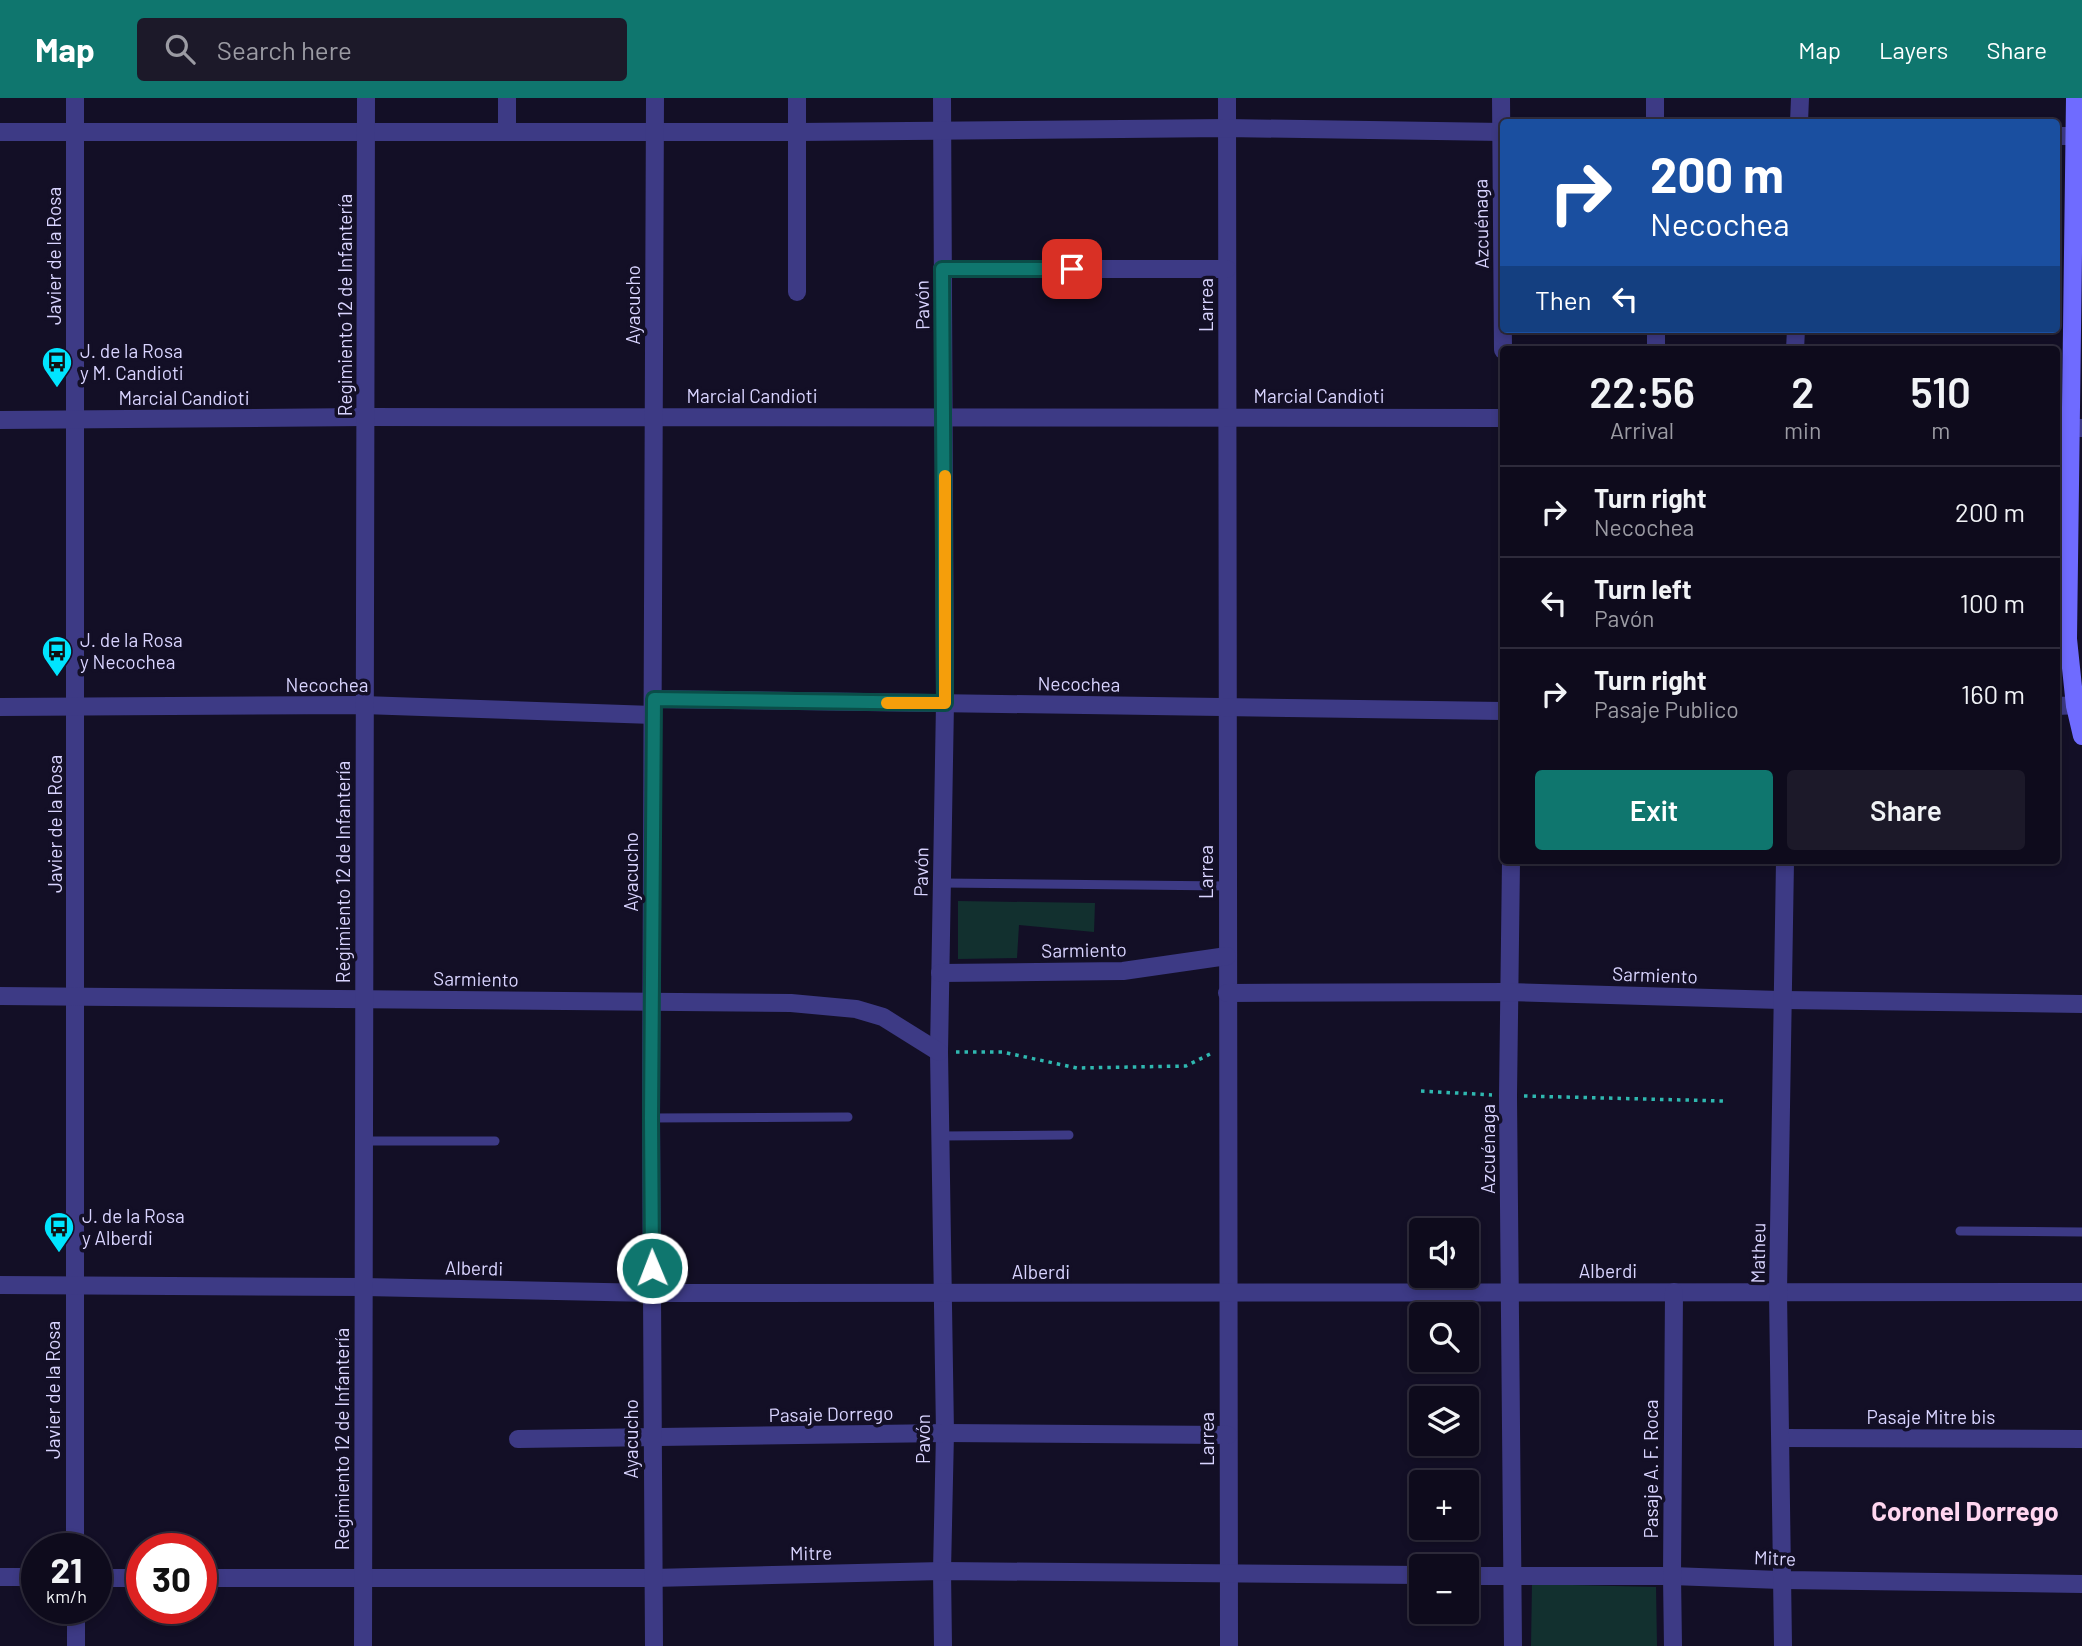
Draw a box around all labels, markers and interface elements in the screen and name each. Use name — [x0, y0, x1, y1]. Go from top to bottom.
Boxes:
search box — [137, 18, 627, 81]
text: Map — [35, 29, 95, 69]
icon: search — [161, 30, 199, 68]
text: Search here — [217, 34, 352, 65]
text: Map — [1798, 35, 1841, 64]
text: Layers — [1879, 35, 1948, 64]
text: Share — [1986, 35, 2047, 64]
text: 200 m — [1650, 144, 1784, 203]
icon: right — [1535, 147, 1626, 238]
street label: Azcuénaga — [1468, 179, 1493, 269]
street label: Javier de la Rosa — [42, 187, 65, 325]
street label: Regimiento 12 de Infantería — [333, 194, 356, 416]
text: Necochea — [1650, 204, 1790, 242]
pin — [1042, 239, 1102, 299]
icon: arrive — [1053, 250, 1091, 288]
street label: Ayacucho — [621, 265, 644, 345]
street label: Larrea — [1194, 278, 1217, 332]
street label: Pavón — [910, 280, 933, 330]
icon: left — [1606, 280, 1644, 318]
text: Then — [1535, 284, 1592, 315]
place label: J. de la Rosa y M. Candioti — [80, 339, 184, 384]
bus stop icon: J. de la Rosa y M. Candioti — [40, 345, 74, 389]
text: 22:56 — [1589, 366, 1695, 416]
text: 2 — [1791, 366, 1814, 416]
text: 510 — [1911, 366, 1971, 416]
street label: Marcial Candioti — [686, 384, 818, 407]
street label: Marcial Candioti — [1253, 384, 1385, 407]
street label: Marcial Candioti — [118, 386, 250, 409]
text: Arrival — [1610, 416, 1674, 444]
text: min — [1784, 416, 1821, 444]
text: m — [1931, 416, 1950, 444]
text: Turn right — [1594, 482, 1707, 513]
icon: right — [1535, 493, 1573, 531]
text: 200 m — [1955, 496, 2025, 527]
text: Necochea — [1594, 513, 1694, 541]
text: Turn left — [1594, 573, 1692, 604]
icon: left — [1535, 584, 1573, 622]
text: 100 m — [1960, 587, 2025, 618]
text: Pavón — [1594, 604, 1654, 632]
place label: J. de la Rosa y Necochea — [80, 628, 183, 673]
bus stop icon: J. de la Rosa y Necochea — [40, 634, 74, 678]
text: Turn right — [1594, 664, 1707, 695]
street label: Necochea — [1037, 671, 1121, 696]
street label: Necochea — [286, 673, 368, 696]
icon: right — [1535, 675, 1573, 713]
text: 160 m — [1961, 678, 2025, 709]
text: Pasaje Publico — [1594, 695, 1739, 723]
street label: Javier de la Rosa — [43, 755, 66, 893]
street label: Regimiento 12 de Infantería — [331, 761, 354, 983]
button: Exit — [1535, 770, 1773, 850]
button: Share — [1787, 770, 2025, 850]
street label: Ayacucho — [619, 832, 642, 912]
street label: Larrea — [1194, 845, 1217, 899]
street label: Pavón — [909, 847, 932, 897]
street label: Sarmiento — [1041, 937, 1127, 962]
street label: Sarmiento — [1612, 962, 1698, 987]
street label: Sarmiento — [433, 966, 519, 991]
street label: Azcuénaga — [1476, 1104, 1499, 1194]
place label: J. de la Rosa y Alberdi — [82, 1204, 185, 1249]
bus stop icon: J. de la Rosa y Alberdi — [42, 1210, 76, 1254]
map controls — [1409, 1218, 1479, 1624]
button: sound — [1409, 1218, 1479, 1288]
street label: Matheu — [1745, 1223, 1770, 1283]
position arrow — [615, 1231, 689, 1305]
street label: Alberdi — [445, 1255, 503, 1280]
street label: Alberdi — [1579, 1259, 1637, 1282]
street label: Alberdi — [1012, 1260, 1070, 1283]
button: search — [1409, 1302, 1479, 1372]
street label: Javier de la Rosa — [41, 1321, 64, 1459]
street label: Regimiento 12 de Infantería — [330, 1328, 353, 1550]
button: layers — [1409, 1386, 1479, 1456]
street label: Ayacucho — [619, 1399, 642, 1479]
street label: Pasaje A. F. Roca — [1639, 1399, 1662, 1539]
street label: Pasaje Dorrego — [768, 1401, 894, 1426]
street label: Pasaje Mitre bis — [1867, 1405, 1995, 1428]
street label: Larrea — [1195, 1412, 1218, 1466]
street label: Pavón — [911, 1414, 934, 1464]
button: + — [1409, 1470, 1479, 1540]
district label: Coronel Dorrego — [1871, 1495, 2059, 1526]
speed limit sign: 30 — [126, 1533, 217, 1624]
street label: Mitre — [790, 1541, 832, 1564]
street label: Mitre — [1753, 1545, 1797, 1570]
text: 21 — [51, 1548, 82, 1590]
button: − — [1409, 1554, 1479, 1624]
text: km/h — [46, 1585, 87, 1607]

